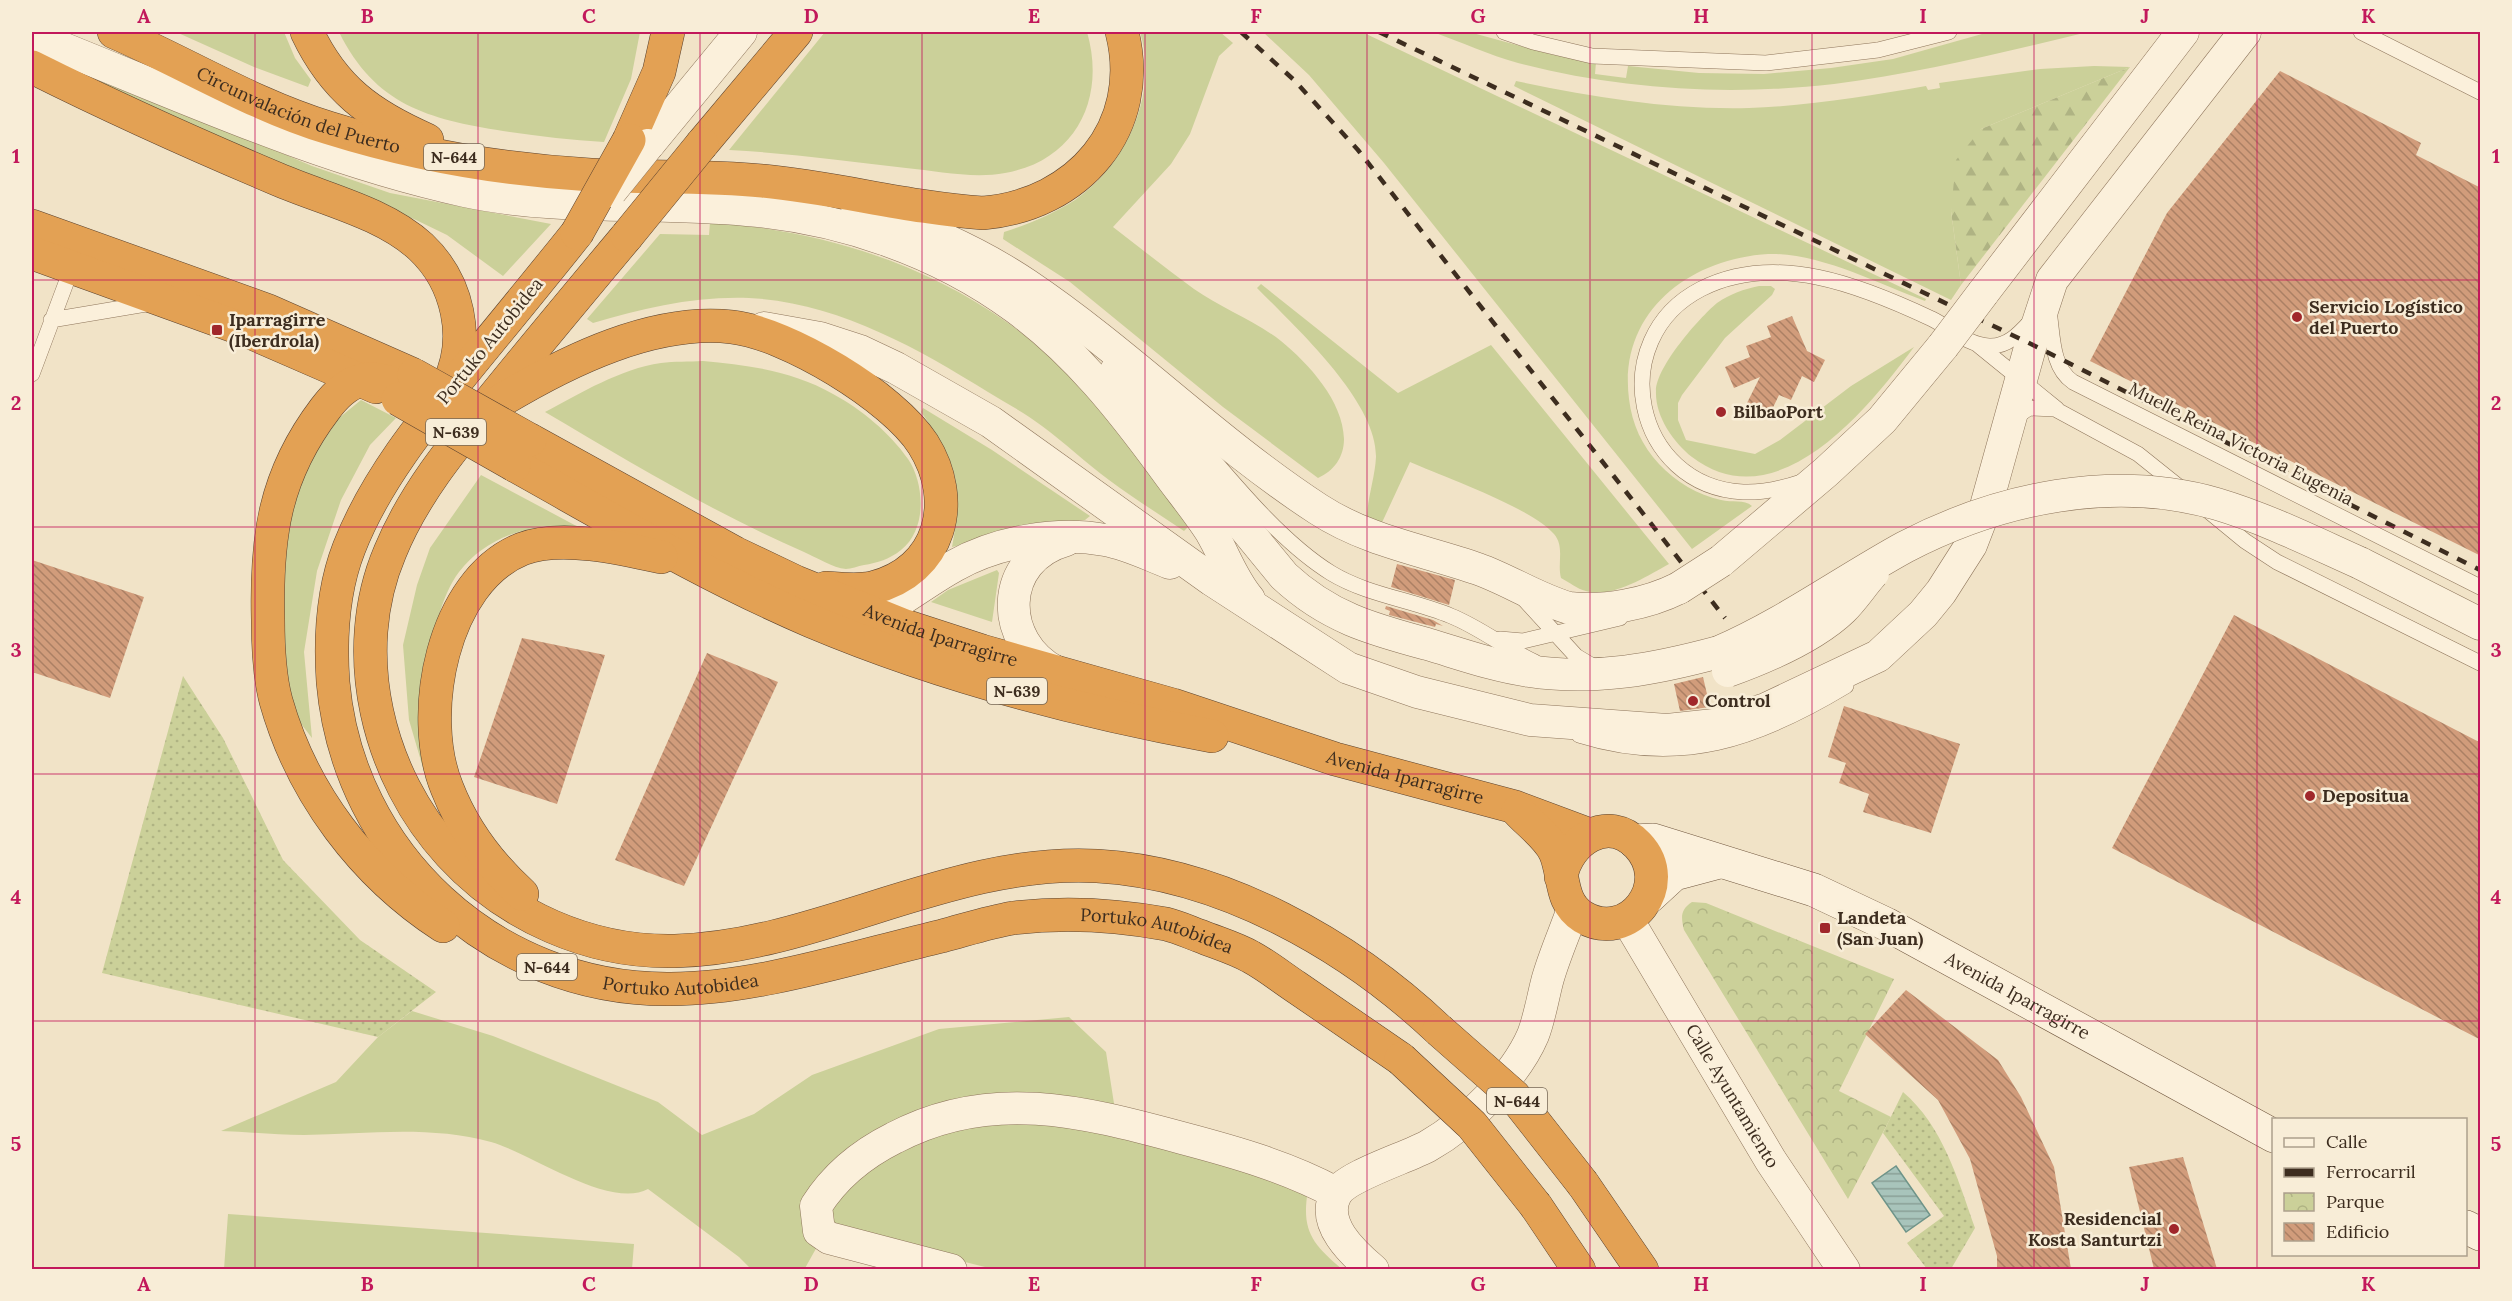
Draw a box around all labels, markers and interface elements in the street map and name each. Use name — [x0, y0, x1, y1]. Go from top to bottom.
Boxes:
text: A — [137, 3, 151, 28]
text: B — [360, 3, 374, 28]
text: C — [582, 3, 596, 28]
text: D — [803, 3, 819, 28]
text: E — [1028, 3, 1040, 28]
text: F — [1250, 3, 1262, 28]
text: G — [1470, 3, 1486, 28]
text: H — [1693, 3, 1709, 28]
text: I — [1919, 3, 1927, 28]
text: J — [2140, 3, 2150, 28]
text: K — [2361, 3, 2376, 28]
street label: Circunvalación del Puerto — [193, 61, 403, 158]
text: 1 — [12, 143, 20, 168]
text: 1 — [2492, 143, 2500, 168]
road number: N-644 — [424, 144, 484, 170]
street label: Portuko Autobidea — [431, 273, 548, 409]
place label: Servicio Logístico del Puerto — [2309, 295, 2463, 339]
place label: Iparragirre (Iberdrola) — [229, 308, 326, 352]
marker: Servicio Logístico del Puerto — [2290, 310, 2304, 324]
marker: Iparragirre (Iberdrola) — [210, 323, 224, 337]
street label: Muelle Reina Victoria Eugenia — [2125, 377, 2358, 510]
text: 2 — [11, 390, 21, 415]
text: 2 — [2491, 390, 2501, 415]
place label: BilbaoPort — [1733, 400, 1824, 423]
marker: BilbaoPort — [1714, 405, 1728, 419]
road number: N-639 — [426, 419, 486, 445]
street label: Avenida Iparragirre — [859, 598, 1021, 672]
text: 3 — [10, 637, 22, 662]
text: 3 — [2490, 637, 2502, 662]
road number: N-639 — [987, 678, 1047, 704]
place label: Control — [1705, 689, 1771, 712]
marker: Control — [1686, 694, 1700, 708]
street label: Avenida Iparragirre — [1323, 745, 1487, 809]
place label: Depositua — [2322, 784, 2409, 807]
marker: Depositua — [2303, 789, 2317, 803]
text: 4 — [11, 884, 22, 909]
text: 4 — [2491, 884, 2502, 909]
street label: Portuko Autobidea — [1080, 903, 1236, 958]
place label: Landeta (San Juan) — [1837, 906, 1923, 950]
marker: Landeta (San Juan) — [1818, 921, 1832, 935]
street label: Avenida Iparragirre — [1940, 946, 2094, 1044]
road number: N-644 — [517, 954, 577, 980]
street label: Portuko Autobidea — [601, 968, 760, 1000]
street label: Calle Ayuntamiento — [1681, 1020, 1784, 1172]
road number: N-644 — [1487, 1088, 1547, 1114]
legend — [2272, 1118, 2467, 1256]
text: Calle — [2326, 1130, 2368, 1153]
text: 5 — [11, 1131, 22, 1156]
text: 5 — [2491, 1131, 2502, 1156]
text: Ferrocarril — [2326, 1160, 2416, 1183]
text: Parque — [2326, 1190, 2385, 1213]
place label: Residencial Kosta Santurtzi — [2028, 1207, 2162, 1251]
text: Edificio — [2326, 1220, 2389, 1243]
marker: Residencial Kosta Santurtzi — [2167, 1222, 2181, 1236]
text: A — [137, 1271, 151, 1296]
text: B — [360, 1271, 374, 1296]
text: C — [582, 1271, 596, 1296]
text: D — [803, 1271, 819, 1296]
text: E — [1028, 1271, 1040, 1296]
text: F — [1250, 1271, 1262, 1296]
text: G — [1470, 1271, 1486, 1296]
text: H — [1693, 1271, 1709, 1296]
text: I — [1919, 1271, 1927, 1296]
text: J — [2140, 1271, 2150, 1296]
text: K — [2361, 1271, 2376, 1296]

